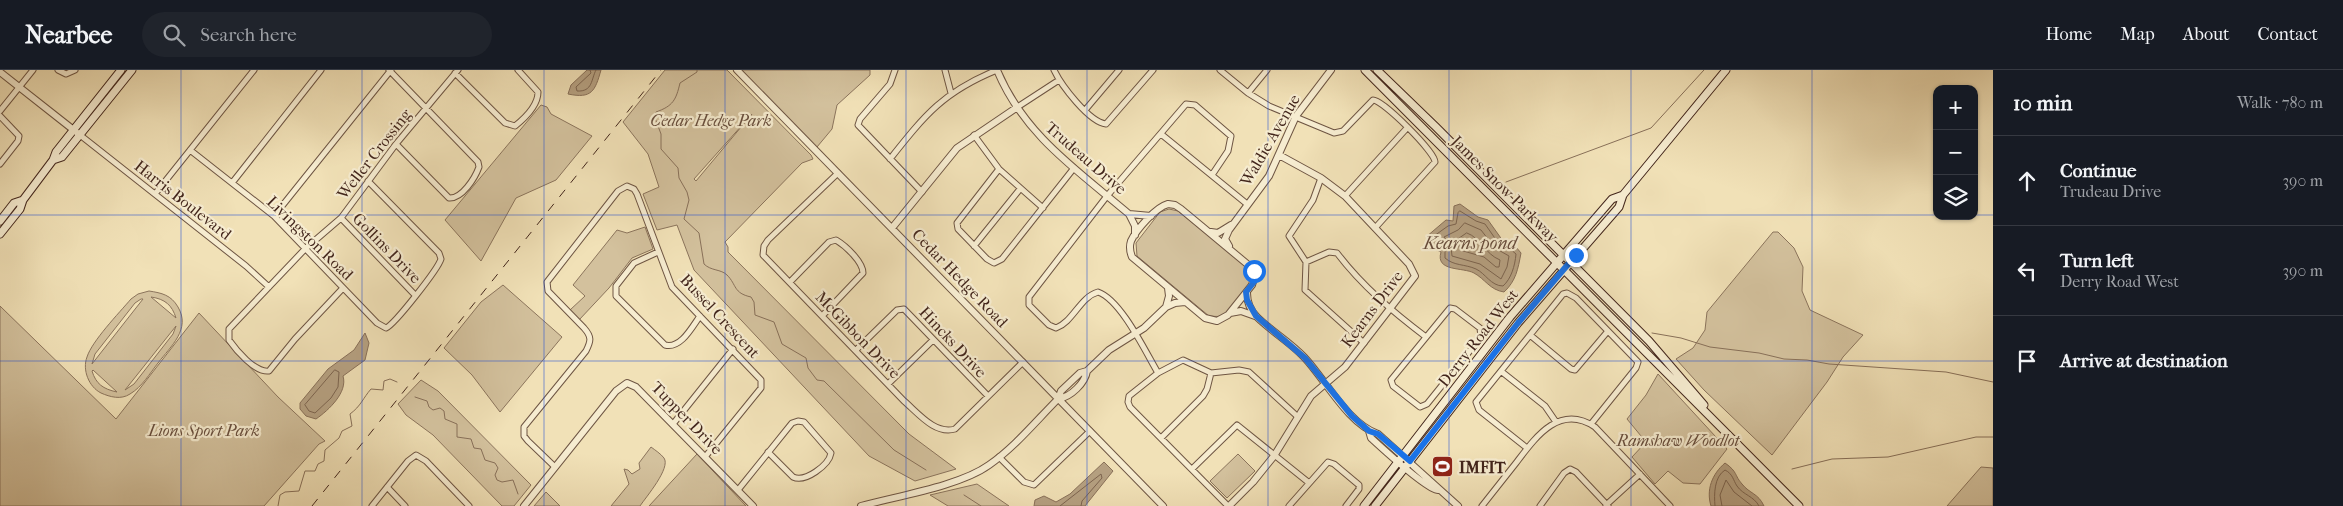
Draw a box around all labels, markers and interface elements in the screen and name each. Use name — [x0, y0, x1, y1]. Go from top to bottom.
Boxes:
search box — [142, 12, 492, 57]
text: Nearbee — [25, 21, 112, 49]
icon: search — [160, 21, 188, 49]
text: Search here — [200, 24, 297, 46]
text: Home — [2045, 24, 2092, 45]
text: Map — [2120, 24, 2155, 45]
text: About — [2183, 24, 2229, 45]
text: Contact — [2257, 24, 2318, 45]
map controls — [1933, 85, 1978, 220]
button: + — [1933, 85, 1978, 130]
street label: Waldie Avenue — [1236, 91, 1304, 190]
text: 10 min — [2013, 91, 2072, 115]
text: Walk · 780 m — [2237, 93, 2323, 112]
street label: Weller Crossing — [332, 105, 415, 204]
park label: Cedar Hedge Park — [650, 111, 772, 130]
street label: Trudeau Drive — [1042, 118, 1130, 198]
street label: James Snow Parkway — [1446, 130, 1563, 247]
button: − — [1933, 130, 1978, 175]
street label: Harris Boulevard — [131, 156, 235, 244]
text: Continue — [2060, 160, 2136, 182]
icon: ahead — [2013, 167, 2041, 195]
text: 390 m — [2282, 171, 2323, 190]
button: layers — [1933, 175, 1978, 220]
text: Trudeau Drive — [2060, 182, 2161, 201]
street label: Livingston Road — [263, 192, 357, 284]
street label: Gollins Drive — [349, 209, 425, 287]
street label: Cedar Hedge Road — [908, 225, 1012, 331]
water label: Kearns pond — [1421, 233, 1520, 254]
route end — [1565, 244, 1588, 267]
text: Turn left — [2060, 250, 2134, 272]
icon: left — [2013, 257, 2041, 285]
route start — [1243, 260, 1266, 283]
text: 390 m — [2282, 261, 2323, 280]
street label: Kearns Drive — [1337, 267, 1407, 351]
street label: Bussel Crescent — [676, 270, 764, 362]
text: Derry Road West — [2060, 272, 2179, 291]
street label: Derry Road West — [1434, 285, 1522, 391]
street label: McGibbon Drive — [812, 287, 904, 383]
street label: Hincks Drive — [915, 303, 991, 382]
icon: arrive — [2013, 347, 2041, 375]
text: Arrive at destination — [2060, 350, 2228, 372]
street label: Tupper Drive — [647, 378, 727, 458]
park label: Lions Sport Park — [147, 421, 260, 440]
park label: Ramshaw Woodlot — [1616, 431, 1740, 450]
sports icon: IMFIT — [1431, 455, 1455, 479]
place label: IMFIT — [1459, 458, 1507, 477]

